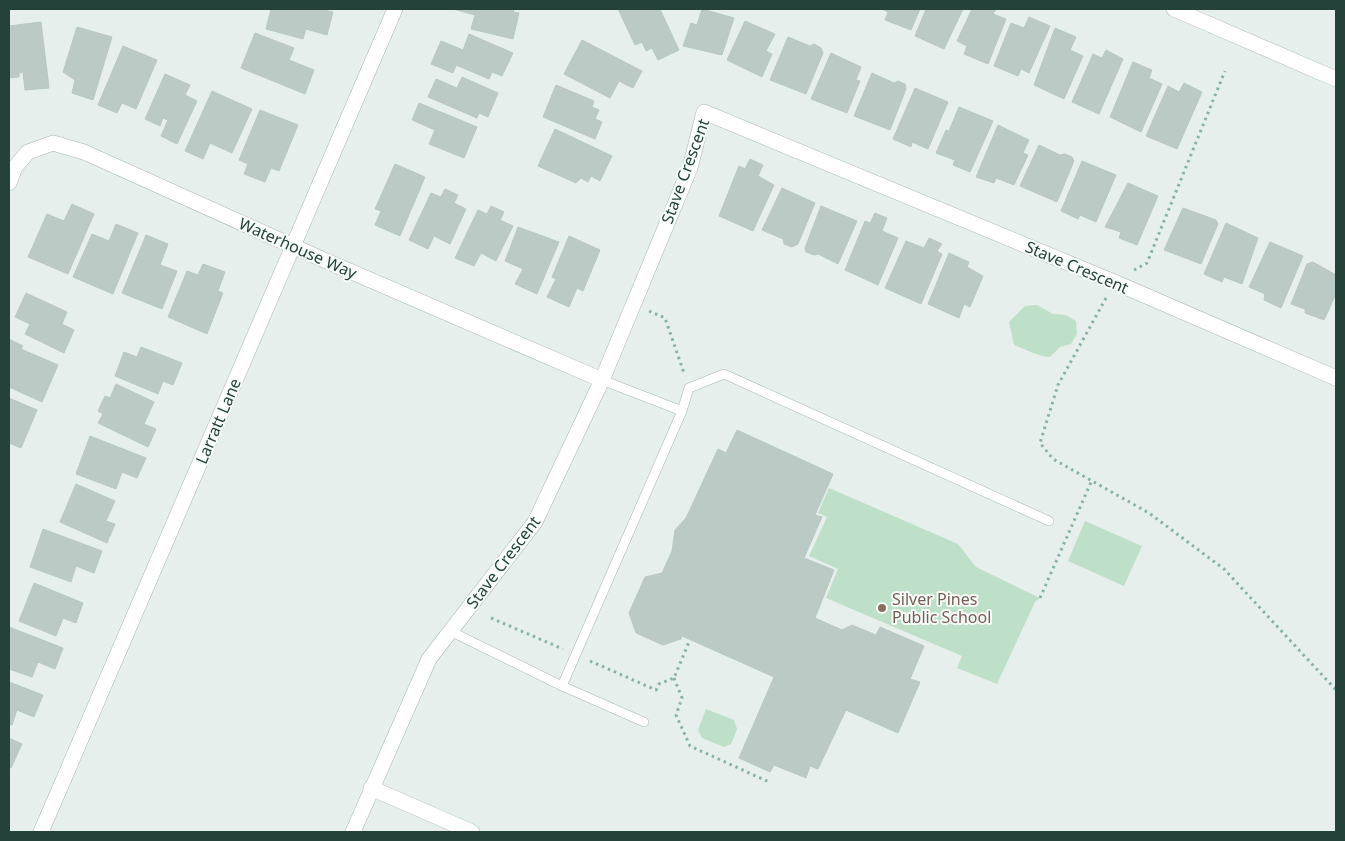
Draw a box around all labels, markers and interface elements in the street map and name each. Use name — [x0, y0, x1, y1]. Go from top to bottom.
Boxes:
street label: Stave Crescent — [656, 115, 714, 227]
street label: Waterhouse Way — [236, 212, 361, 284]
street label: Stave Crescent — [1022, 235, 1132, 299]
street label: Larratt Lane — [190, 375, 246, 467]
street label: Stave Crescent — [461, 511, 545, 613]
place label: Silver Pines Public School — [892, 588, 991, 628]
marker: Silver Pines Public School — [876, 602, 888, 614]

